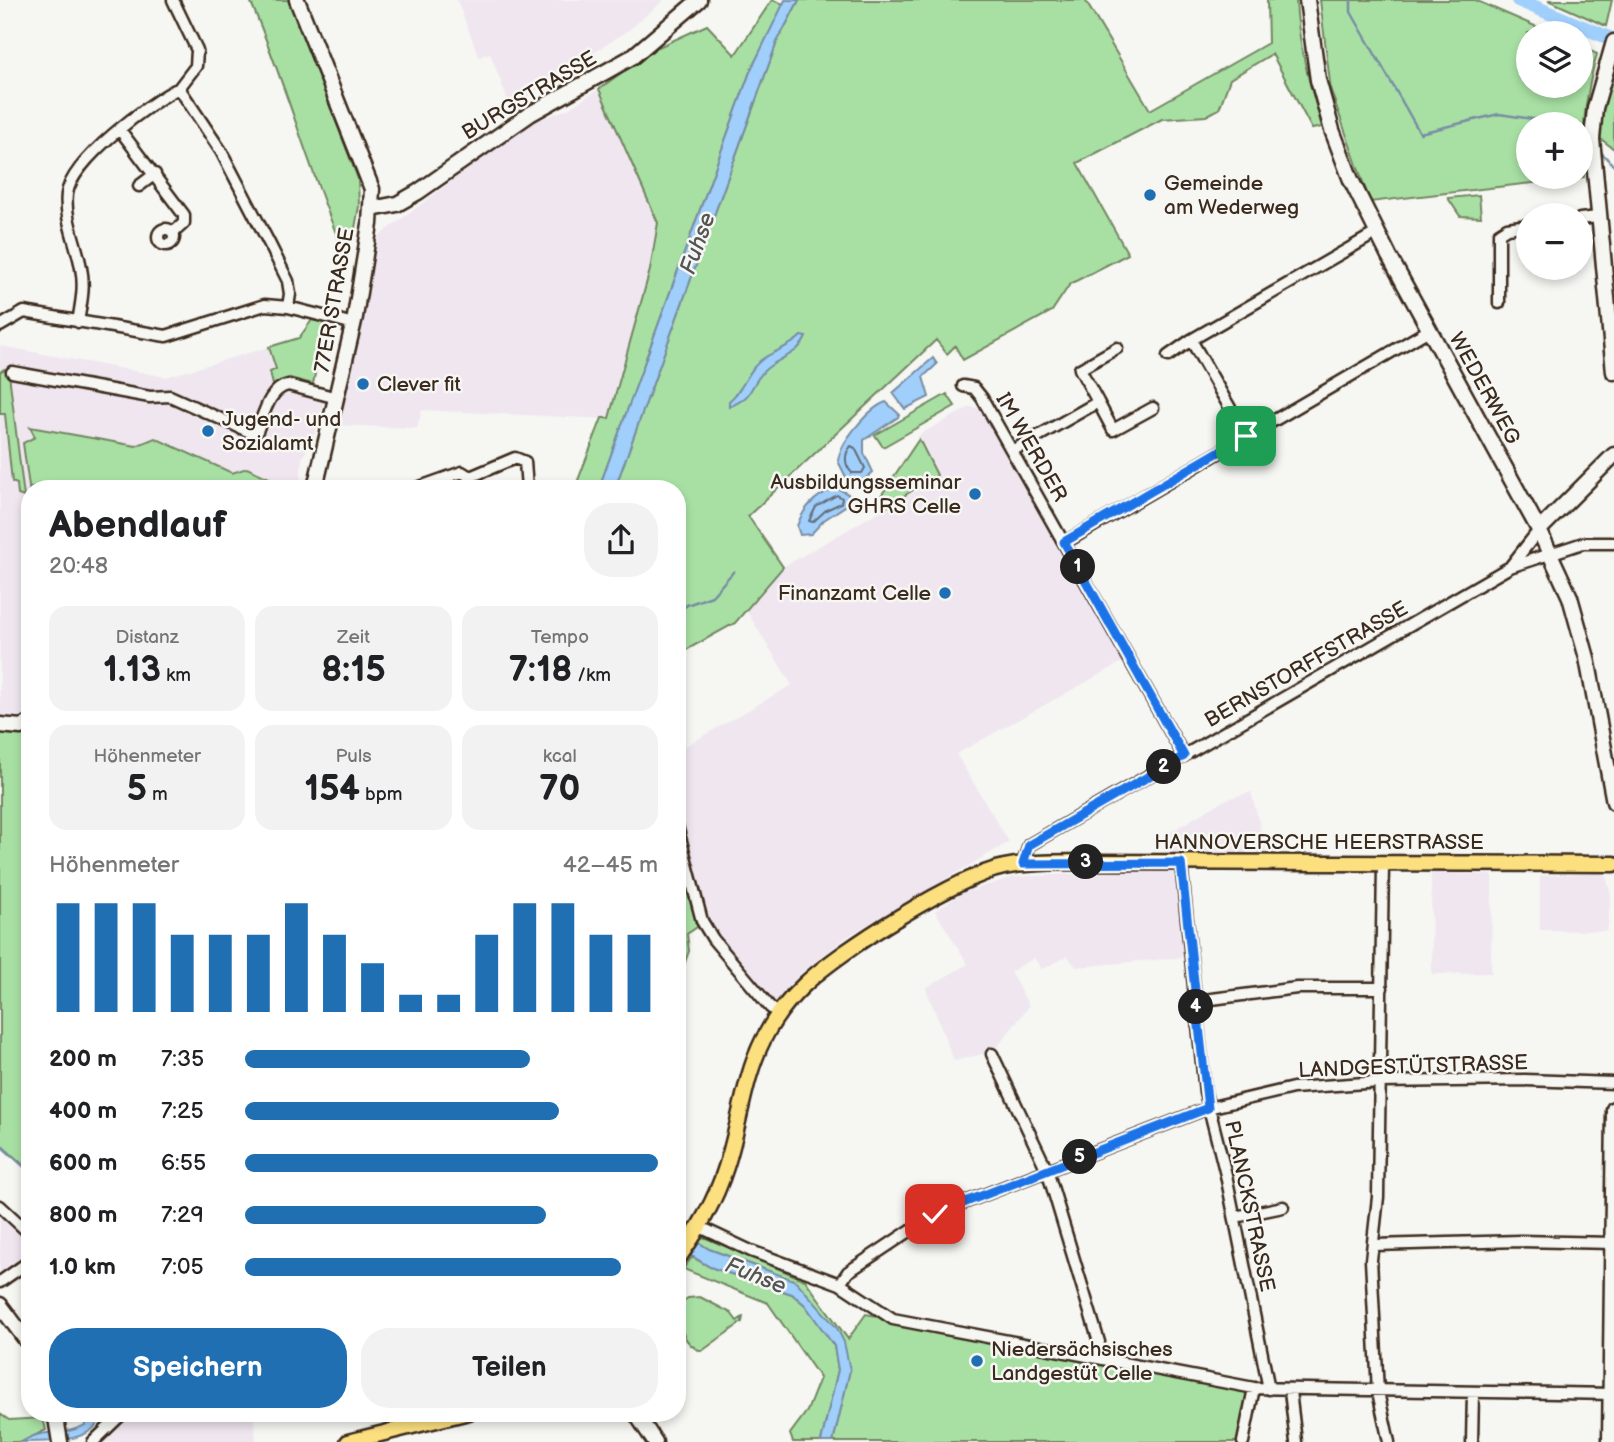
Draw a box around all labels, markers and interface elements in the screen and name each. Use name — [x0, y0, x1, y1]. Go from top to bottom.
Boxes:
map controls — [1516, 21, 1593, 280]
button: layers — [1516, 21, 1593, 98]
street label: BURGSTRASSE — [458, 45, 601, 145]
button: + — [1516, 112, 1593, 189]
place label: Gemeinde am Wederweg — [1164, 171, 1299, 220]
marker: Gemeinde am Wederweg — [1142, 187, 1158, 203]
button: − — [1516, 203, 1593, 280]
water label: Fuhse — [674, 209, 722, 278]
street label: 77ER STRASSE — [309, 226, 360, 374]
street label: WEDERWEG — [1444, 328, 1526, 449]
place label: Clever fit — [377, 372, 462, 397]
marker: Clever fit — [355, 376, 371, 392]
street label: IM WERDER — [990, 388, 1073, 506]
pin — [1216, 406, 1276, 466]
place label: Jugend- und Sozialamt — [222, 407, 341, 456]
icon: arrive — [1227, 417, 1265, 455]
marker: Jugend- und Sozialamt — [200, 423, 216, 439]
place label: Ausbildungsseminar GHRS Celle — [770, 470, 961, 519]
marker: Ausbildungsseminar GHRS Celle — [967, 486, 983, 502]
text: Abendlauf — [49, 503, 227, 548]
button: share — [584, 503, 658, 577]
pin: 1 — [1060, 550, 1096, 584]
text: 20:48 — [49, 552, 108, 580]
text: 1 — [1074, 555, 1082, 578]
place label: Finanzamt Celle — [778, 581, 931, 606]
marker: Finanzamt Celle — [937, 585, 953, 601]
street label: BERNSTORFFSTRASSE — [1200, 596, 1412, 733]
text: Distanz — [115, 626, 179, 649]
text: Zeit — [337, 626, 370, 649]
text: Tempo — [531, 626, 589, 649]
text: 1.13 — [103, 649, 161, 692]
text: 8:15 — [321, 649, 386, 692]
text: 7:18 — [509, 649, 572, 692]
text: km — [161, 664, 191, 687]
text: /km — [572, 664, 611, 687]
text: Höhenmeter — [93, 745, 201, 768]
text: Puls — [335, 745, 372, 768]
text: kcal — [543, 745, 577, 768]
pin: 2 — [1146, 750, 1182, 784]
text: 2 — [1158, 755, 1169, 778]
text: 5 — [127, 768, 147, 811]
text: 154 — [304, 768, 360, 811]
text: 70 — [539, 768, 580, 811]
text: m — [147, 783, 168, 806]
text: bpm — [360, 783, 403, 806]
street label: HANNOVERSCHE HEERSTRASSE — [1154, 830, 1484, 855]
pin: 3 — [1068, 844, 1104, 880]
text: 3 — [1080, 850, 1091, 873]
text: Höhenmeter — [49, 851, 179, 879]
text: 42–45 m — [563, 851, 658, 879]
pin: 4 — [1178, 990, 1214, 1024]
text: 4 — [1190, 995, 1201, 1018]
text: 200 m — [49, 1045, 117, 1073]
text: 7:35 — [161, 1045, 204, 1073]
street label: LANDGESTÜTSTRASSE — [1298, 1050, 1528, 1083]
text: 400 m — [49, 1097, 117, 1125]
text: 7:25 — [161, 1097, 204, 1125]
street label: PLANCKSTRASSE — [1219, 1118, 1280, 1294]
pin: 5 — [1062, 1140, 1098, 1174]
text: 5 — [1074, 1145, 1085, 1168]
text: 600 m — [49, 1149, 117, 1177]
text: 6:55 — [161, 1149, 206, 1177]
pin — [905, 1184, 965, 1244]
icon: check — [916, 1195, 954, 1233]
text: 800 m — [49, 1201, 117, 1229]
text: 7:29 — [161, 1201, 204, 1229]
water label: Fuhse — [721, 1251, 790, 1301]
text: 1.0 km — [49, 1253, 116, 1281]
text: 7:05 — [161, 1253, 204, 1281]
button: Speichern — [49, 1328, 347, 1408]
button: Teilen — [361, 1328, 658, 1408]
place label: Niedersächsisches Landgestüt Celle — [991, 1337, 1173, 1386]
marker: Niedersächsisches Landgestüt Celle — [969, 1353, 985, 1369]

